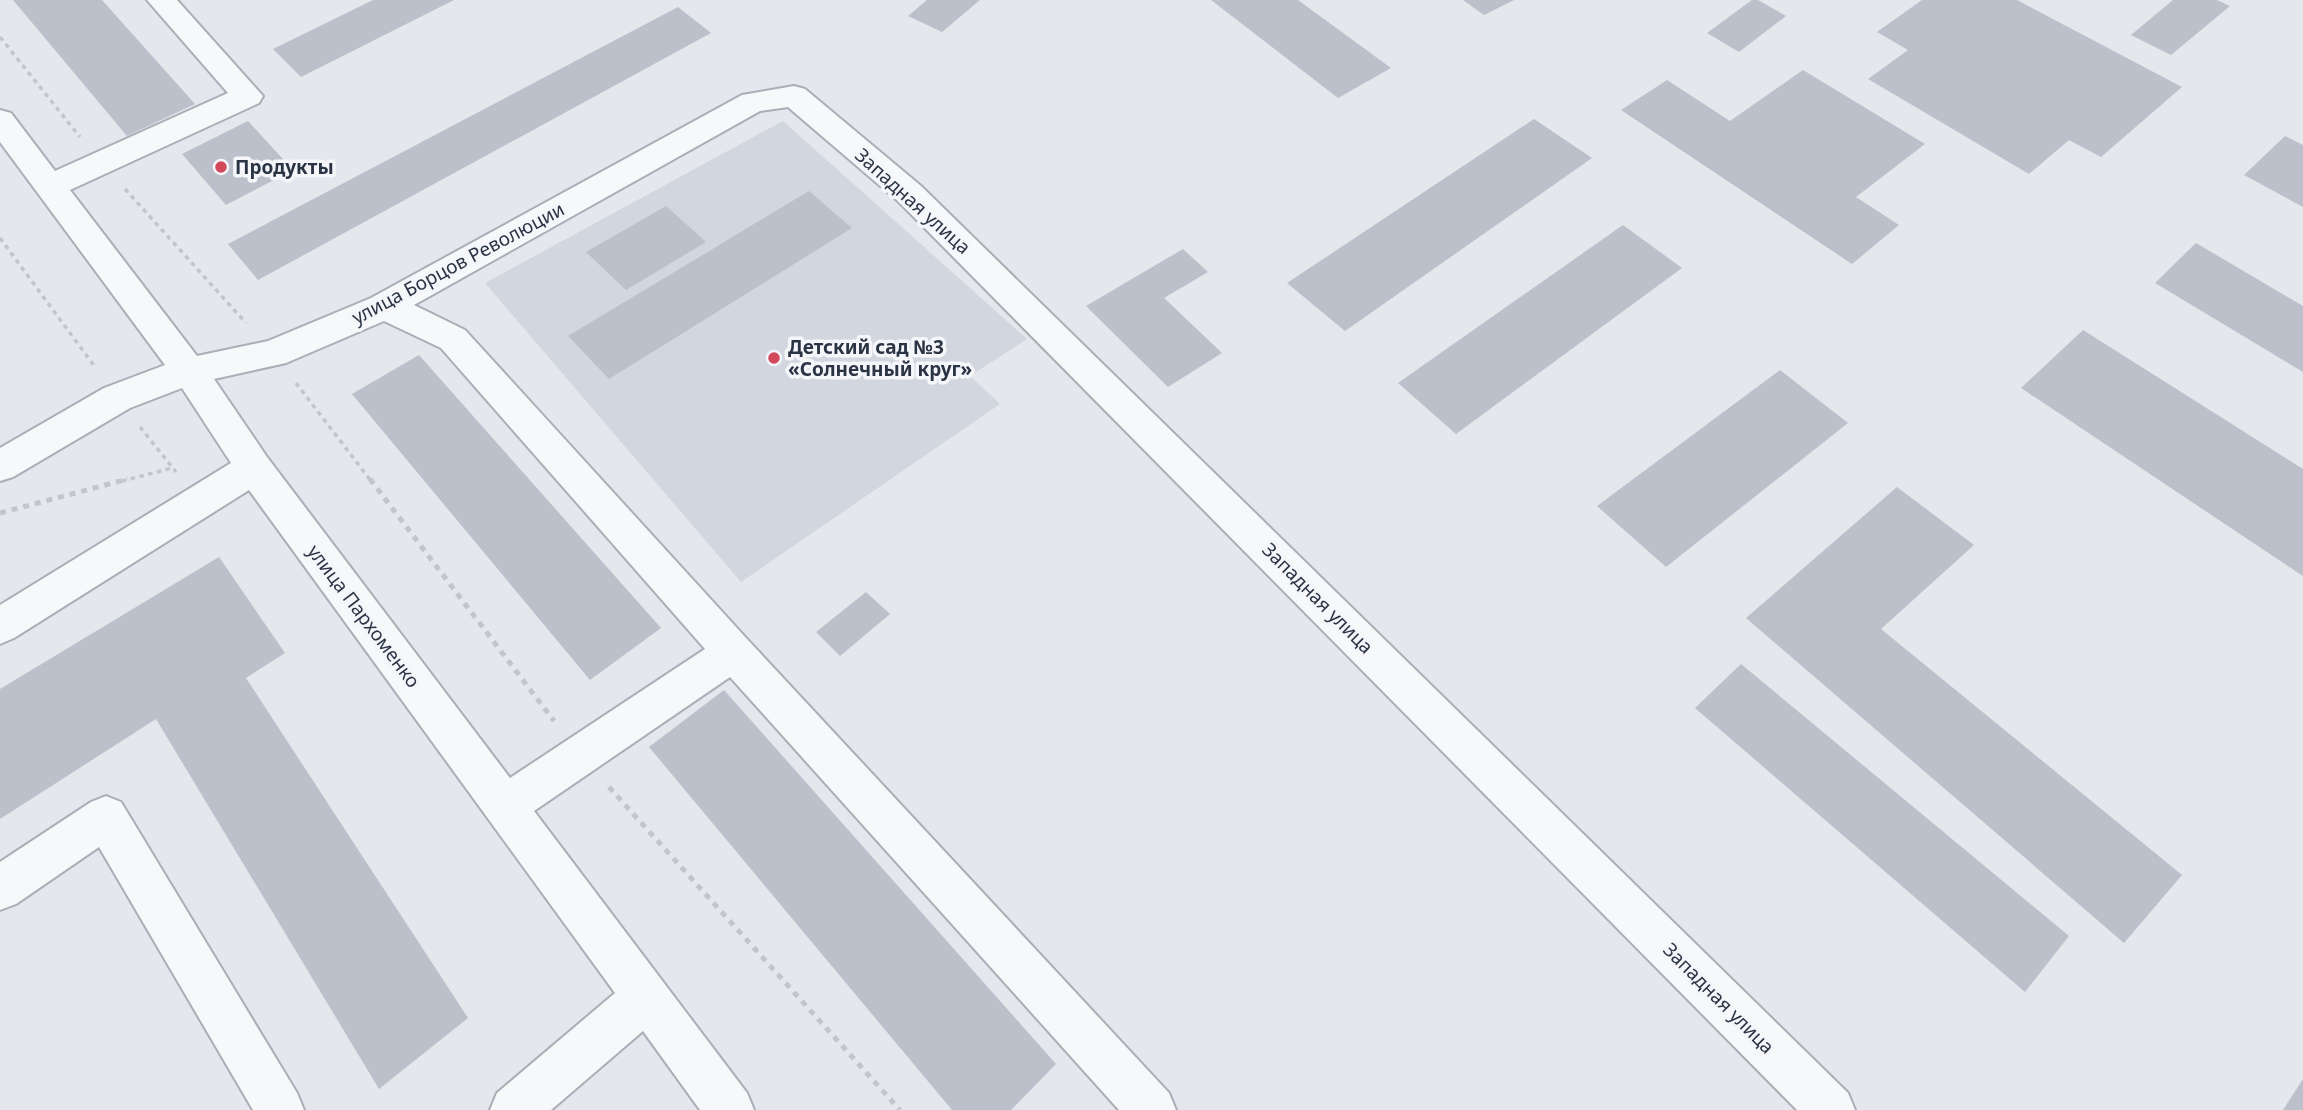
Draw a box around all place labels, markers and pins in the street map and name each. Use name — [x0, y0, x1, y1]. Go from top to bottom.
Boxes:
place label: Продукты — [235, 154, 334, 180]
marker: Продукты — [213, 159, 229, 175]
place label: Детский сад №3 «Солнечный круг» — [788, 334, 972, 382]
marker: Детский сад №3 «Солнечный круг» — [766, 350, 782, 366]

